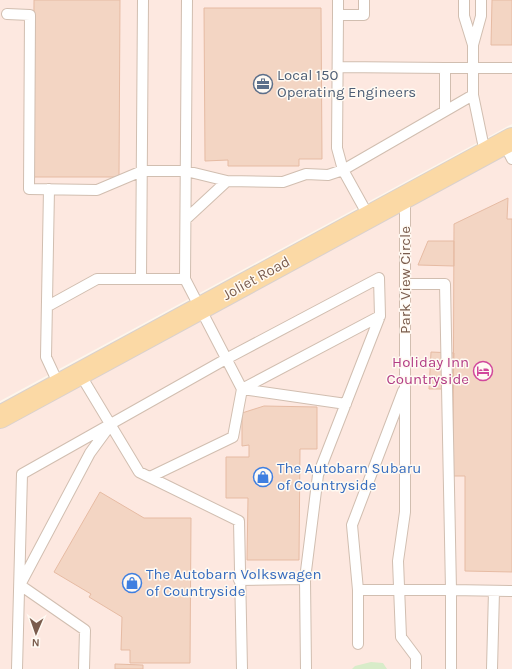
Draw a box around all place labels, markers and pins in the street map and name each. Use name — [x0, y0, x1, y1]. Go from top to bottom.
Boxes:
place label: Local 150 Operating Engineers — [277, 66, 416, 101]
office icon: Local 150 Operating Engineers — [252, 73, 274, 95]
place label: Holiday Inn Countryside — [386, 353, 469, 388]
hotel icon: Holiday Inn Countryside — [472, 360, 494, 382]
place label: The Autobarn Subaru of Countryside — [277, 459, 421, 494]
shop icon: The Autobarn Subaru of Countryside — [252, 466, 274, 488]
place label: The Autobarn Volkswagen of Countryside — [146, 565, 322, 600]
shop icon: The Autobarn Volkswagen of Countryside — [121, 572, 143, 594]

